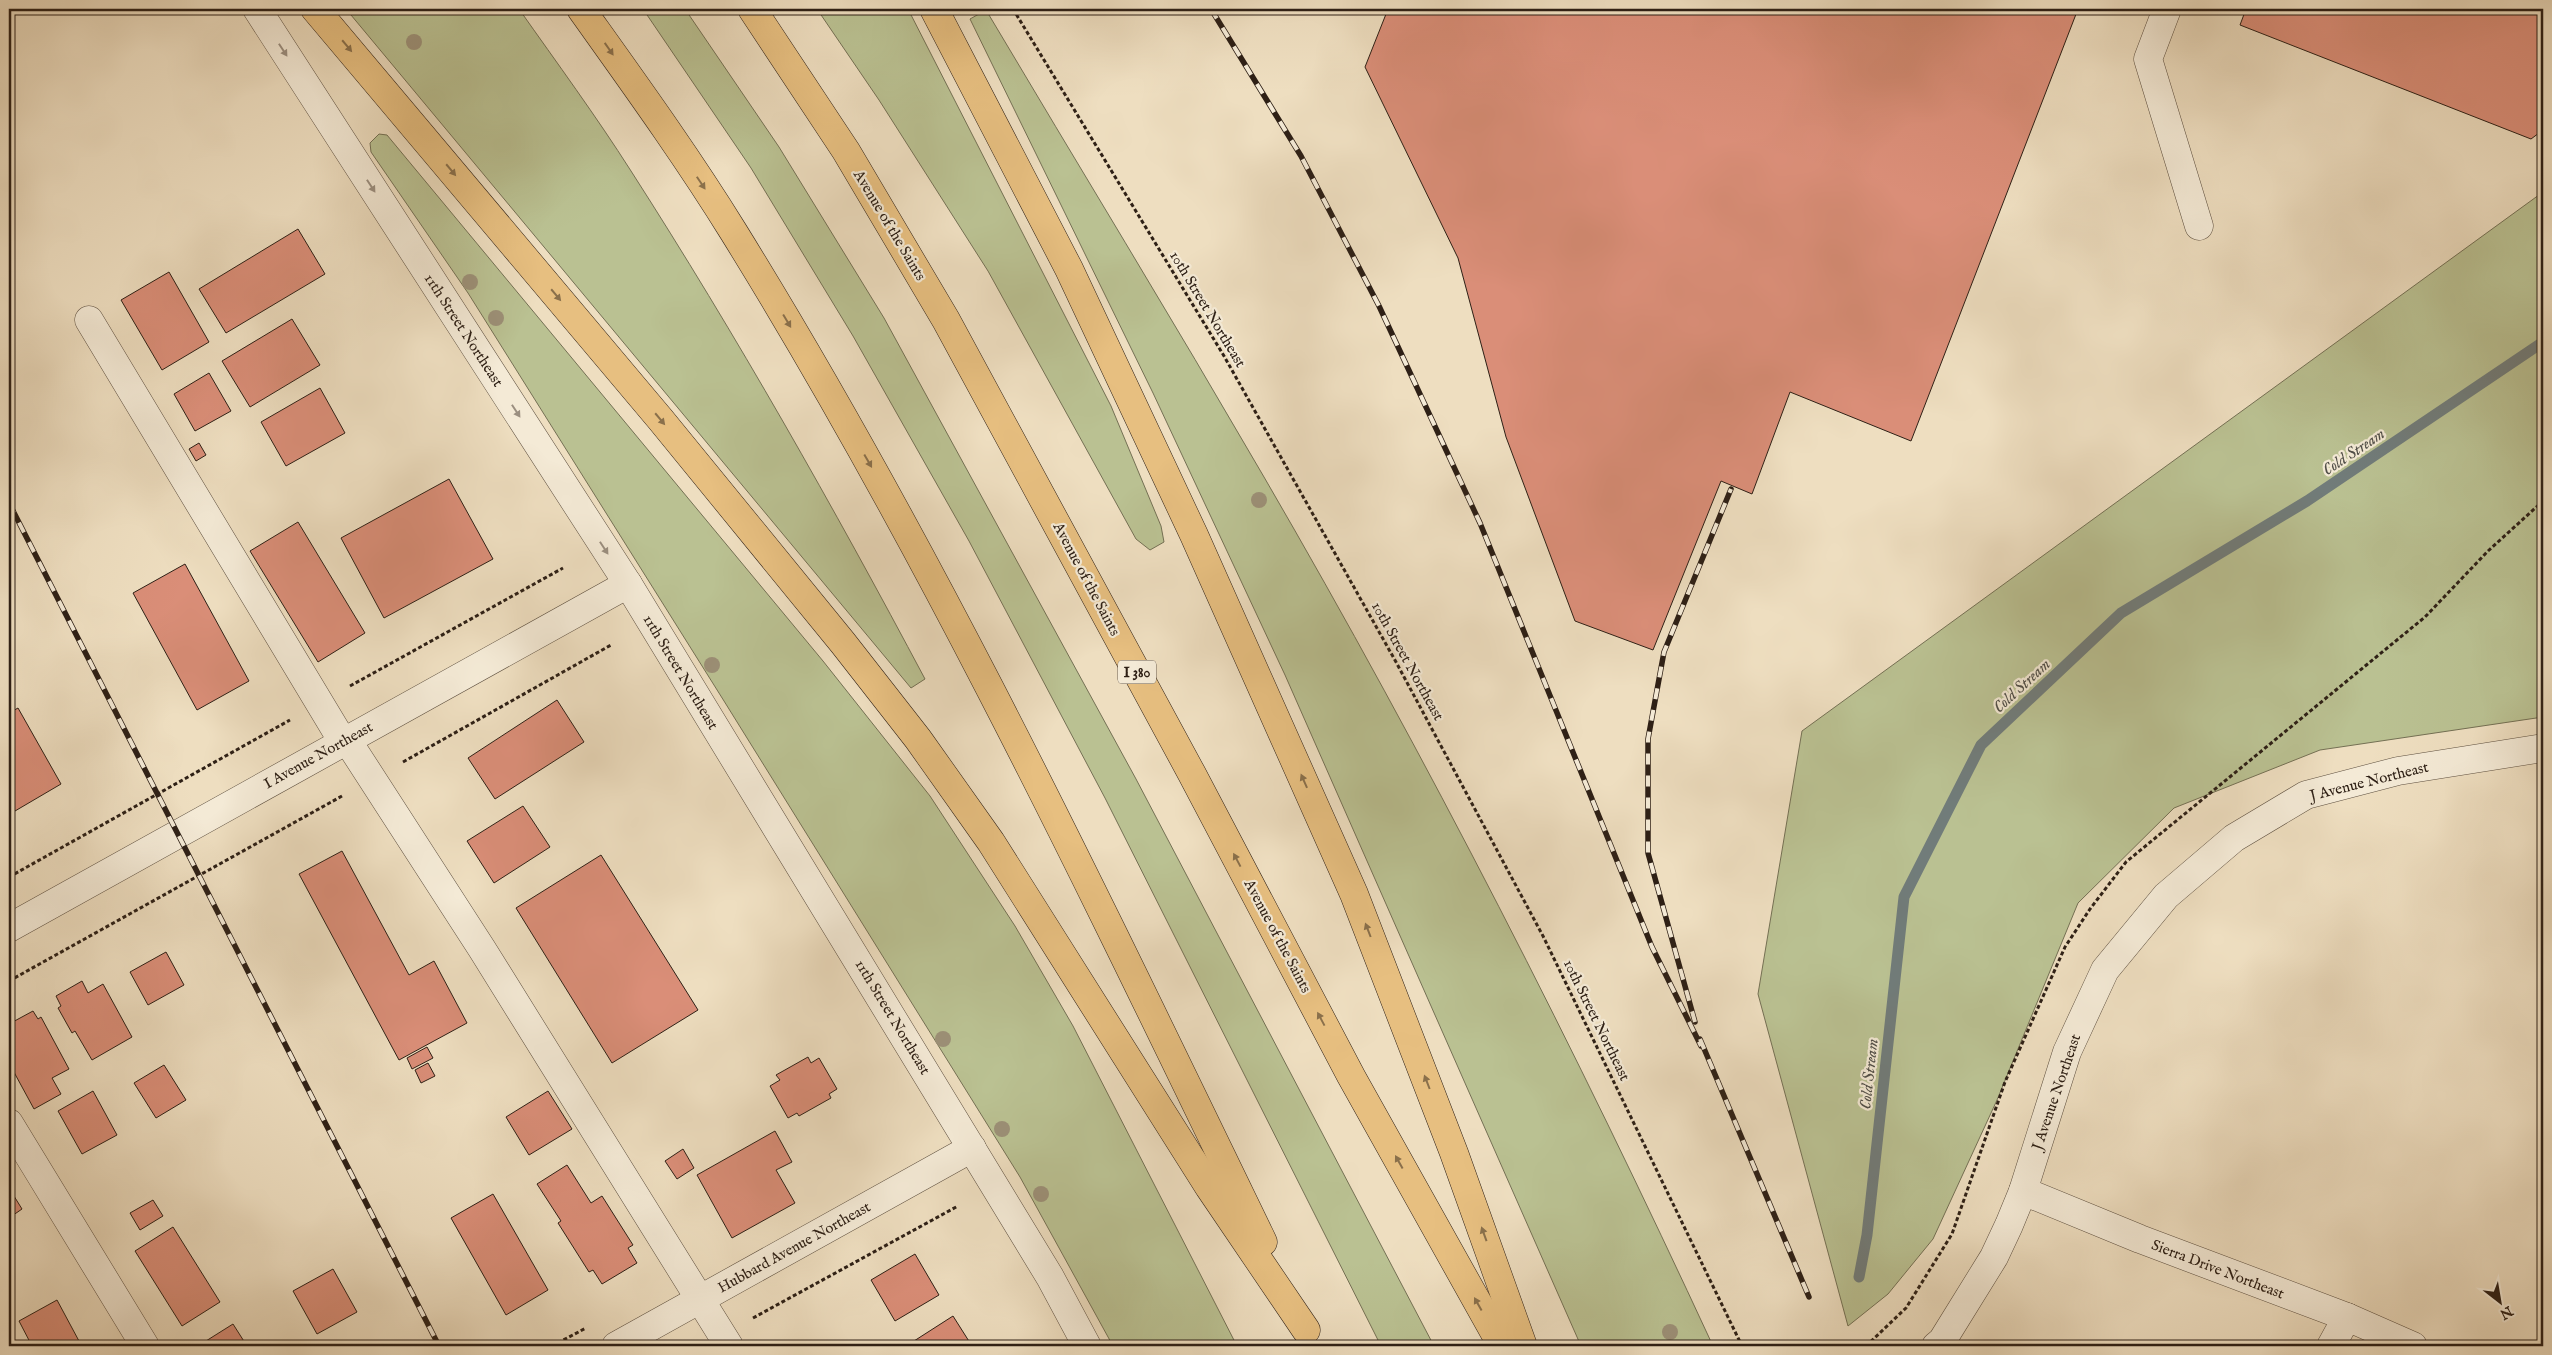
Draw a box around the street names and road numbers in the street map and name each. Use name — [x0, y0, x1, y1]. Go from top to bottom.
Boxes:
street label: Avenue of the Saints — [849, 166, 930, 284]
street label: 10th Street Northeast — [1165, 247, 1250, 371]
street label: 11th Street Northeast — [420, 270, 507, 390]
street label: Avenue of the Saints — [1048, 518, 1124, 639]
street label: 10th Street Northeast — [1367, 599, 1448, 724]
street label: 11th Street Northeast — [639, 611, 722, 733]
road number: I 380 — [1118, 660, 1156, 684]
street label: I Avenue Northeast — [260, 718, 376, 793]
street label: J Avenue Northeast — [2306, 758, 2430, 806]
street label: Avenue of the Saints — [1239, 875, 1315, 996]
street label: 11th Street Northeast — [851, 956, 934, 1078]
street label: 10th Street Northeast — [1559, 956, 1634, 1084]
street label: J Avenue Northeast — [2027, 1032, 2085, 1155]
street label: Hubbard Avenue Northeast — [714, 1197, 874, 1297]
street label: Sierra Drive Northeast — [2149, 1235, 2287, 1304]

